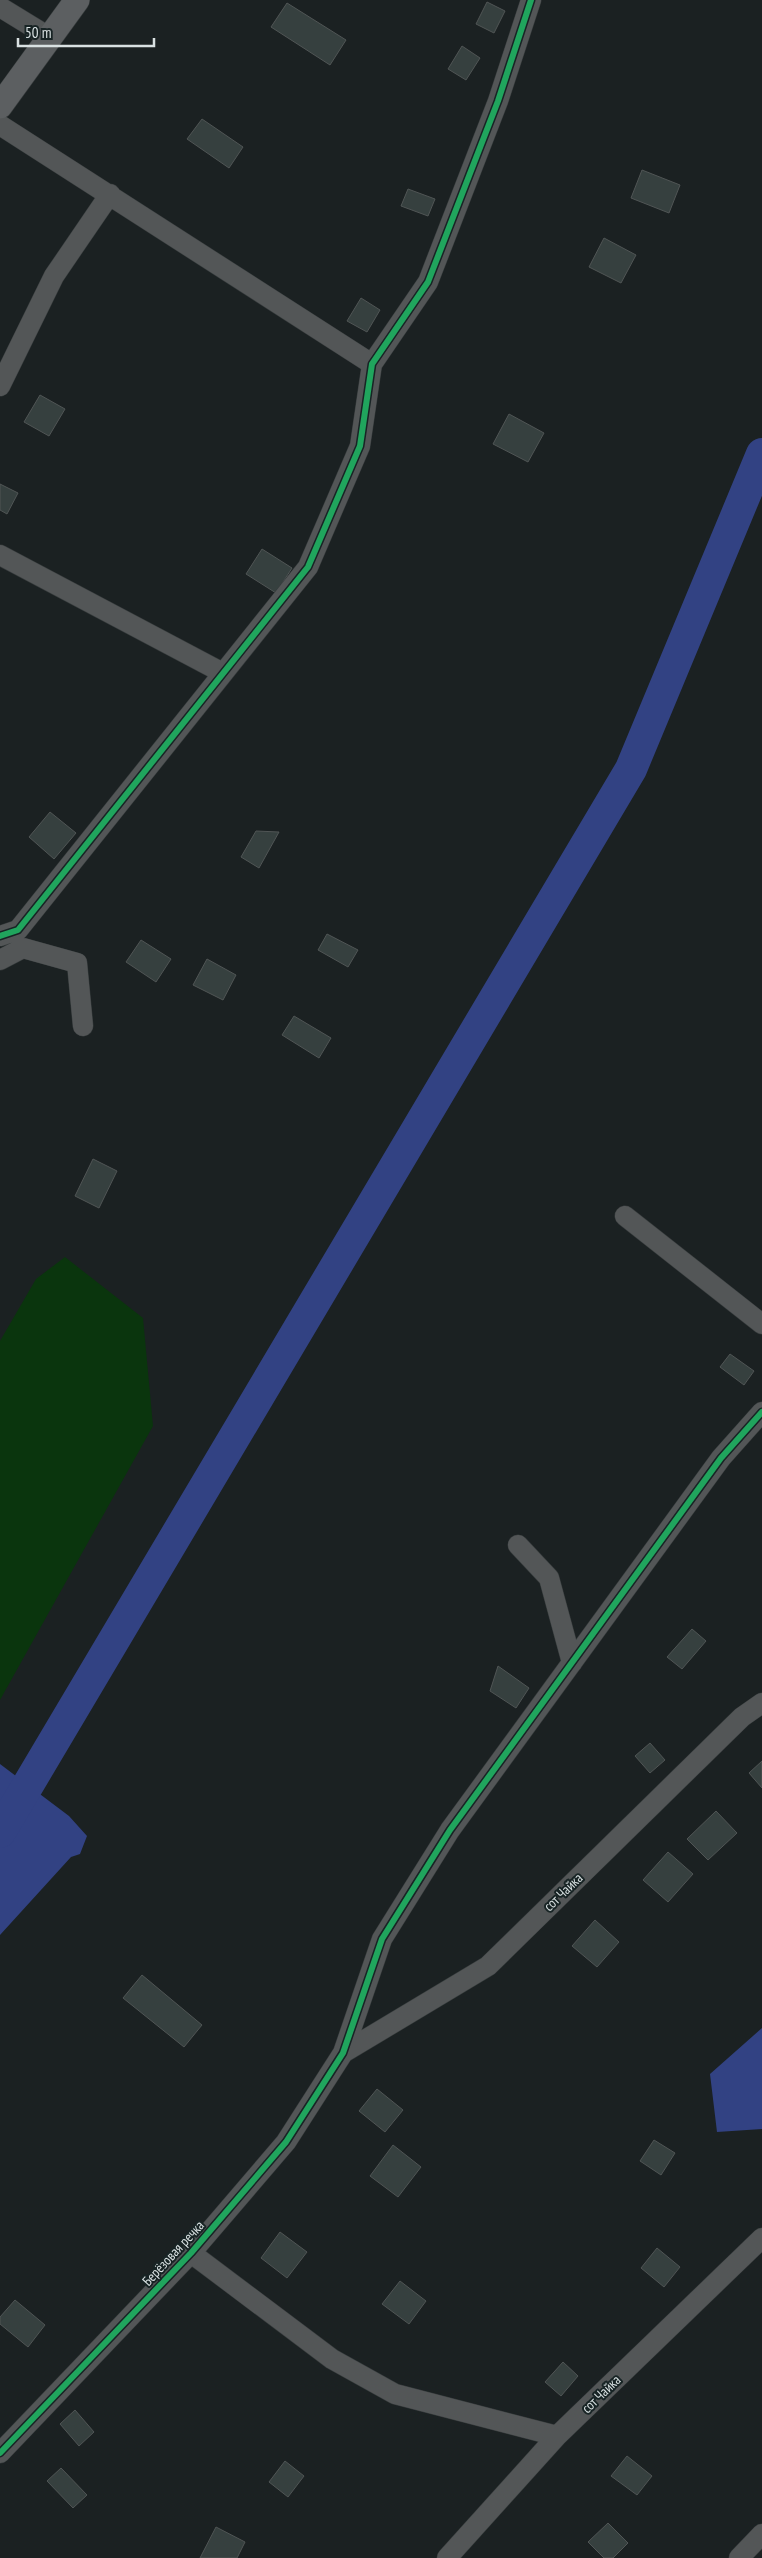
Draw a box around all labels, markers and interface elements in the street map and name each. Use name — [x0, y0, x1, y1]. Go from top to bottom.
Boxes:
scale bar — [18, 15, 154, 47]
text: 50 m — [25, 23, 51, 42]
street label: сот Чайка — [540, 1869, 586, 1915]
street label: Берёзовая речка — [138, 2217, 208, 2289]
street label: сот Чайка — [578, 2371, 624, 2417]

